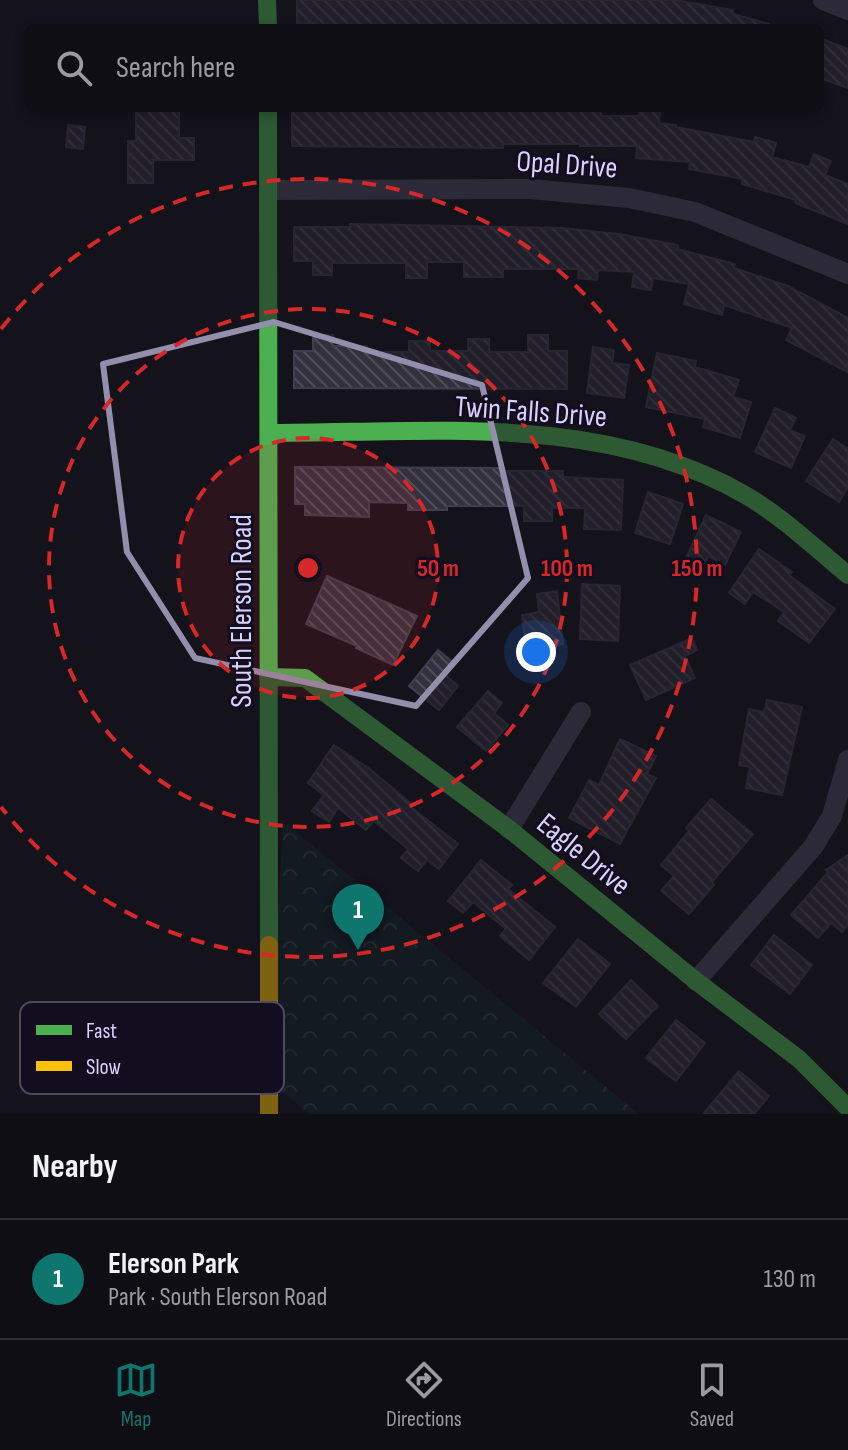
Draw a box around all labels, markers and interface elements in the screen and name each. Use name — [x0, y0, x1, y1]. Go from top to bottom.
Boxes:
search box — [24, 24, 824, 112]
icon: search — [52, 46, 96, 90]
text: Search here — [116, 50, 235, 86]
street label: Opal Drive — [515, 144, 619, 186]
street label: Twin Falls Drive — [454, 389, 608, 435]
street label: South Elerson Road — [224, 514, 260, 708]
centre of rings — [294, 554, 322, 582]
text: 50 m — [417, 554, 459, 583]
text: 100 m — [541, 554, 593, 583]
text: 150 m — [671, 554, 723, 583]
your location — [516, 632, 556, 672]
street label: Eagle Drive — [529, 806, 638, 903]
pin: 1 — [332, 884, 384, 950]
legend — [20, 1002, 284, 1094]
text: Fast — [86, 1018, 117, 1045]
text: Slow — [86, 1054, 121, 1081]
text: Nearby — [32, 1146, 118, 1187]
text: Elerson Park — [108, 1246, 239, 1282]
text: 1 — [53, 1264, 63, 1295]
text: 130 m — [764, 1264, 816, 1295]
text: Park · South Elerson Road — [108, 1282, 327, 1313]
tab: Map — [114, 1358, 158, 1433]
tab: Directions — [386, 1358, 462, 1433]
tab: Saved — [690, 1358, 734, 1433]

